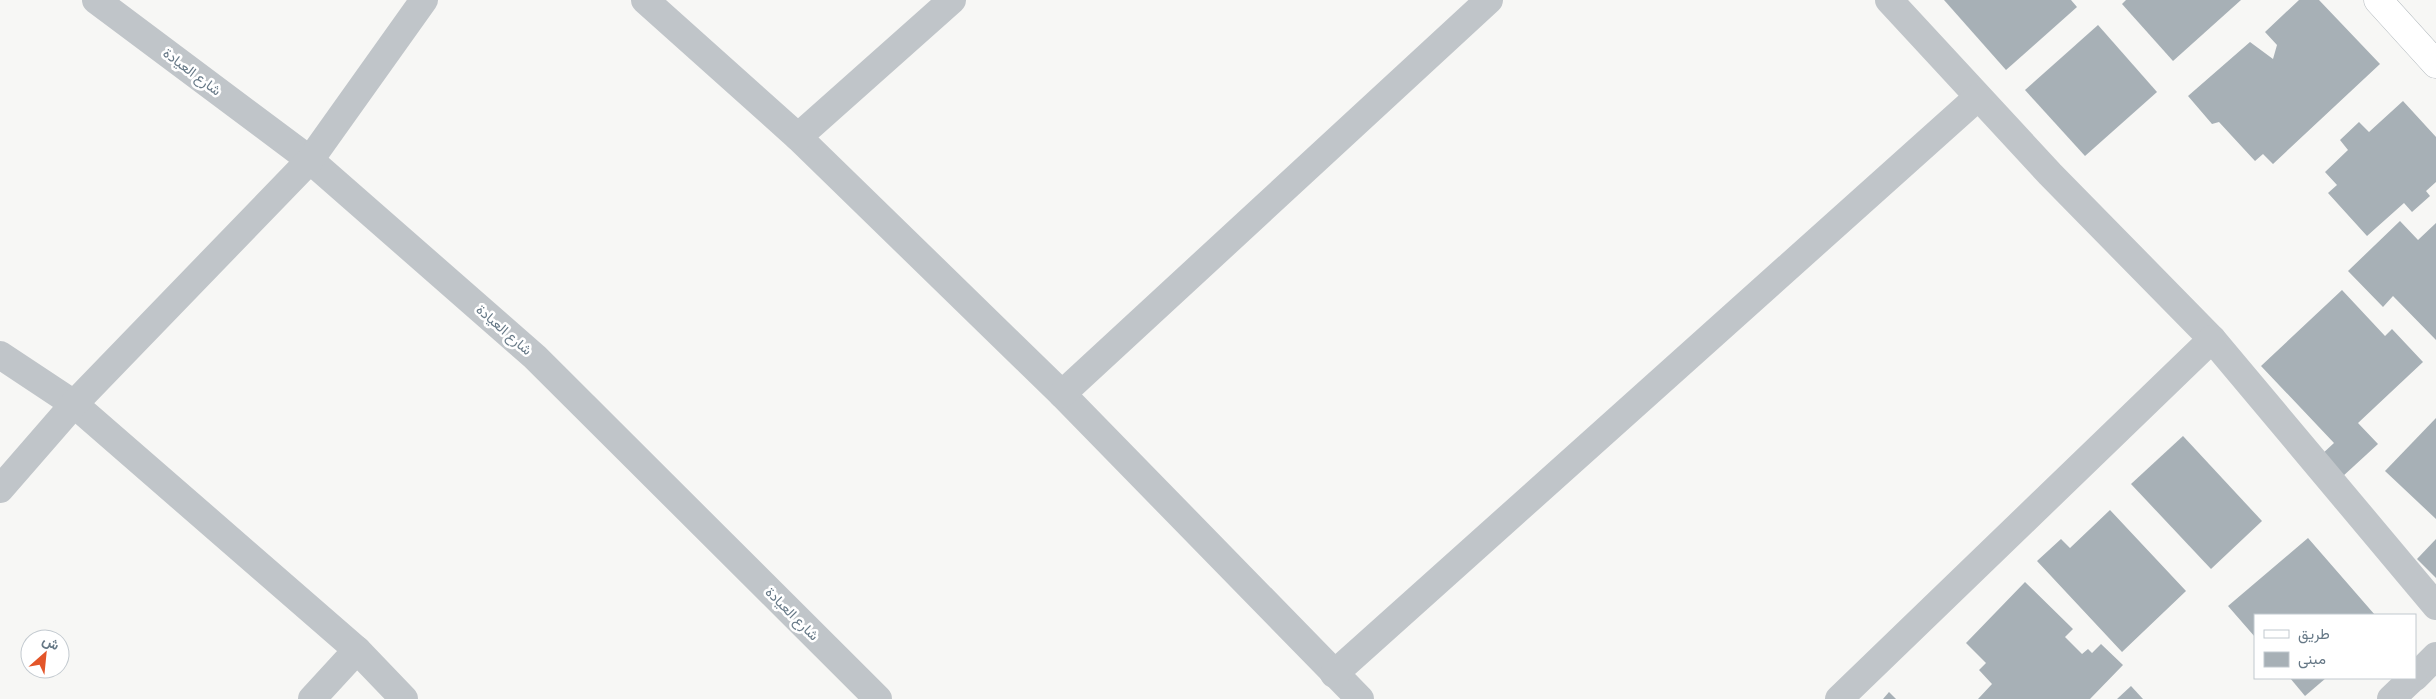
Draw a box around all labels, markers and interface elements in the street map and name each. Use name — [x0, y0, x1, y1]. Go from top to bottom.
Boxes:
street label: شارع العيادة — [158, 45, 224, 101]
street label: شارع العيادة — [471, 301, 535, 360]
street label: شارع العيادة — [760, 584, 822, 646]
legend — [2254, 614, 2416, 679]
text: طريق — [2298, 625, 2330, 644]
north arrow — [20, 629, 70, 679]
text: ش — [39, 631, 62, 654]
text: مبنى — [2298, 650, 2326, 669]

